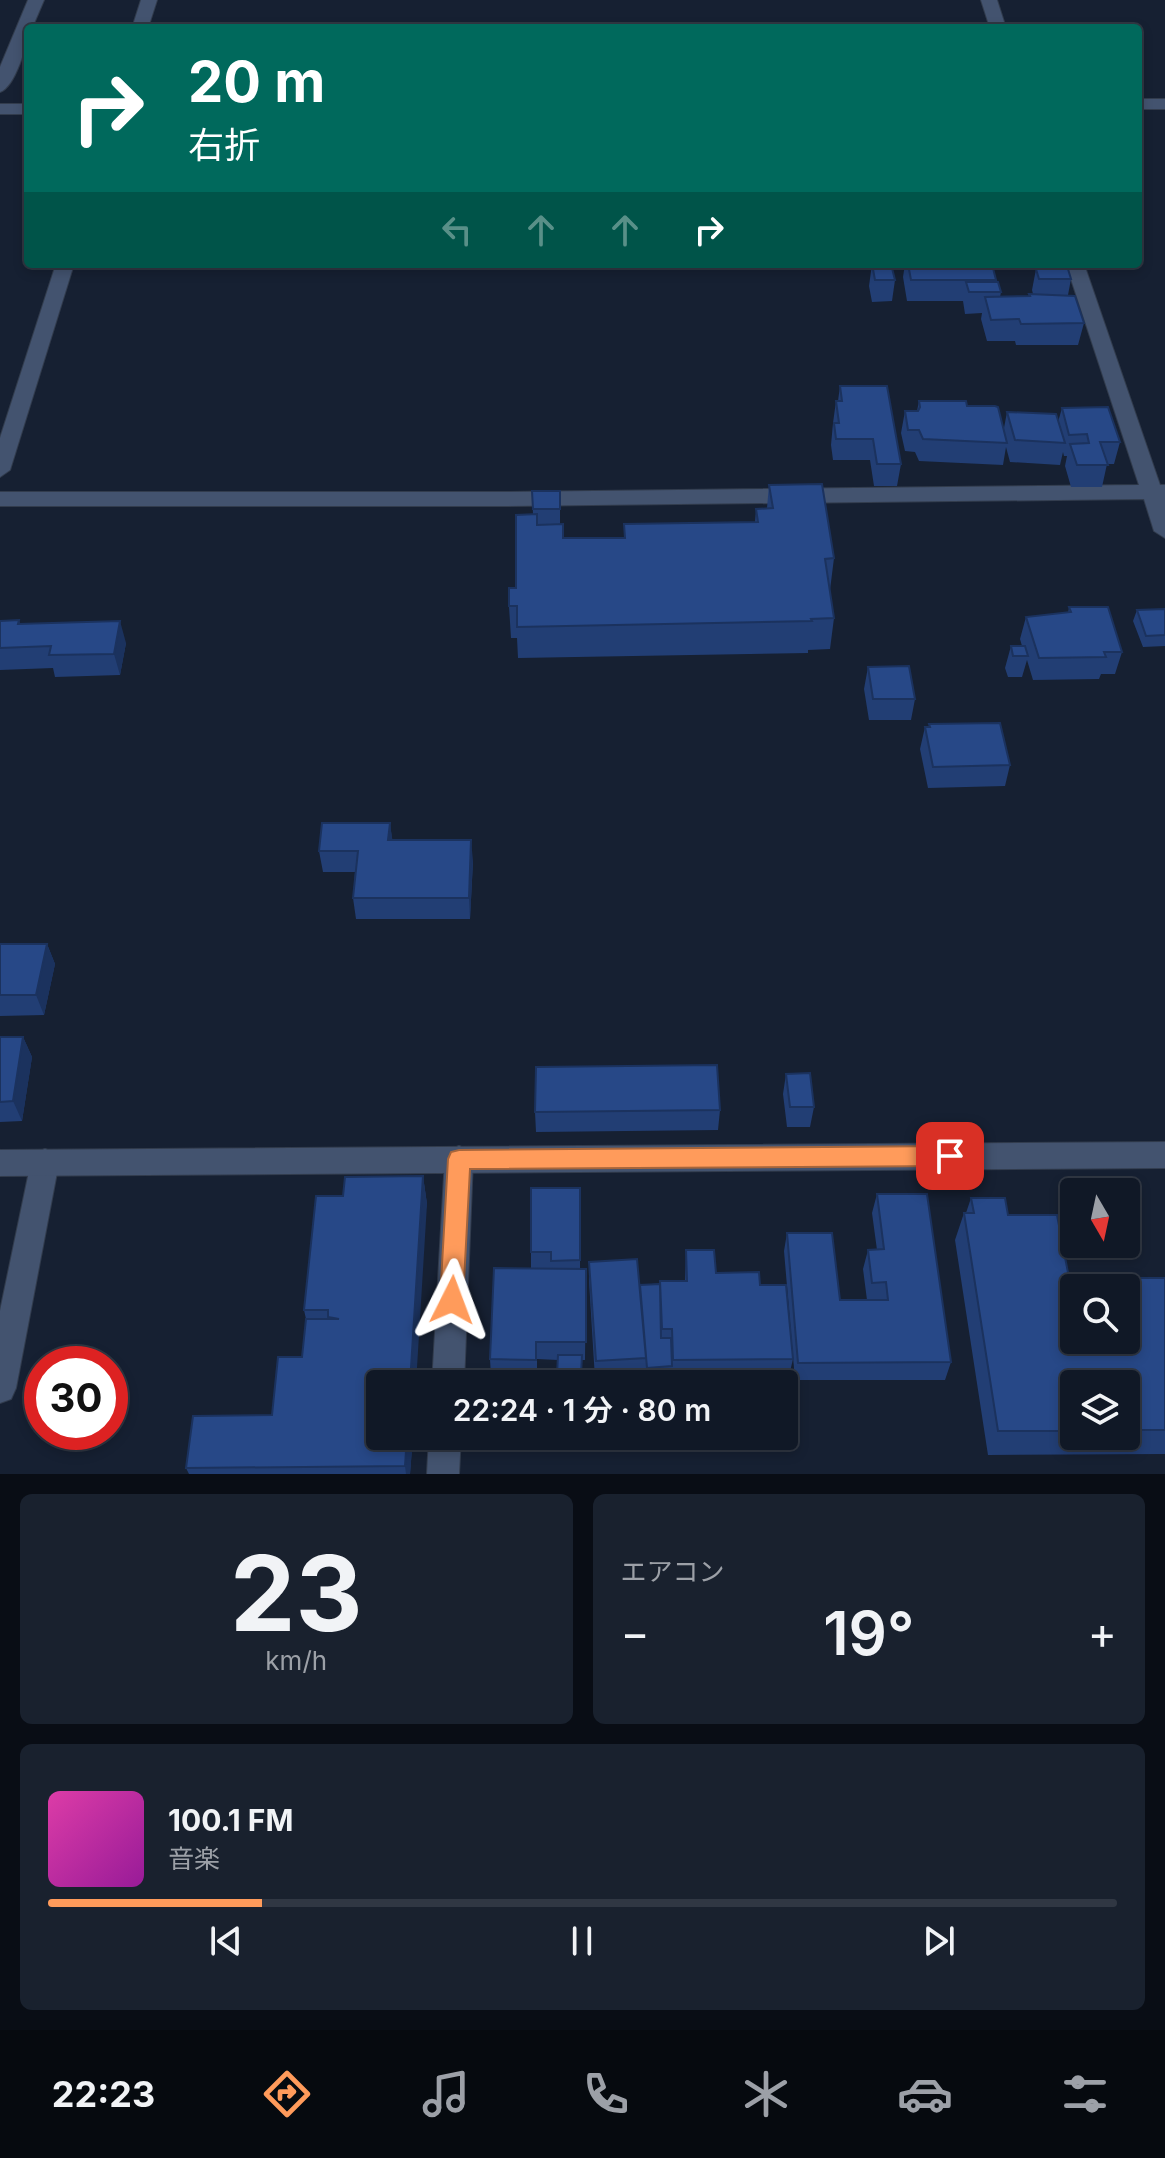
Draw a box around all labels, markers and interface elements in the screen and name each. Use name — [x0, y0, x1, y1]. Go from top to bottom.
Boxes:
text: 20 m — [188, 48, 325, 116]
icon: right — [56, 56, 160, 160]
text: 右折 — [188, 123, 260, 167]
icon: left — [435, 208, 479, 252]
icon: ahead — [519, 208, 563, 252]
icon: ahead — [603, 208, 647, 252]
icon: right — [687, 208, 731, 252]
pin — [916, 1122, 984, 1190]
icon: arrive — [928, 1134, 972, 1178]
north arrow — [1060, 1178, 1140, 1258]
map controls — [1060, 1178, 1140, 1450]
position arrow — [410, 1258, 494, 1342]
button: search — [1060, 1274, 1140, 1354]
speed limit sign: 30 — [24, 1346, 128, 1450]
button: layers — [1060, 1370, 1140, 1450]
text: 22:24 · 1 分 · 80 m — [453, 1392, 711, 1428]
text: 23 — [230, 1530, 363, 1656]
text: エアコン — [621, 1556, 725, 1587]
text: 19° — [823, 1597, 914, 1669]
text: − — [621, 1606, 650, 1660]
text: + — [1088, 1606, 1117, 1660]
text: km/h — [265, 1645, 327, 1676]
text: 100.1 FM — [168, 1802, 293, 1838]
text: 音楽 — [168, 1843, 220, 1874]
icon: previous — [204, 1919, 248, 1963]
icon: pause — [560, 1919, 604, 1963]
icon: next — [917, 1919, 961, 1963]
icon: directions — [259, 2066, 315, 2122]
icon: music — [418, 2066, 474, 2122]
icon: phone — [578, 2066, 634, 2122]
icon: climate — [738, 2066, 794, 2122]
icon: car — [897, 2066, 953, 2122]
icon: filters — [1057, 2066, 1113, 2122]
text: 22:23 — [52, 2072, 155, 2116]

